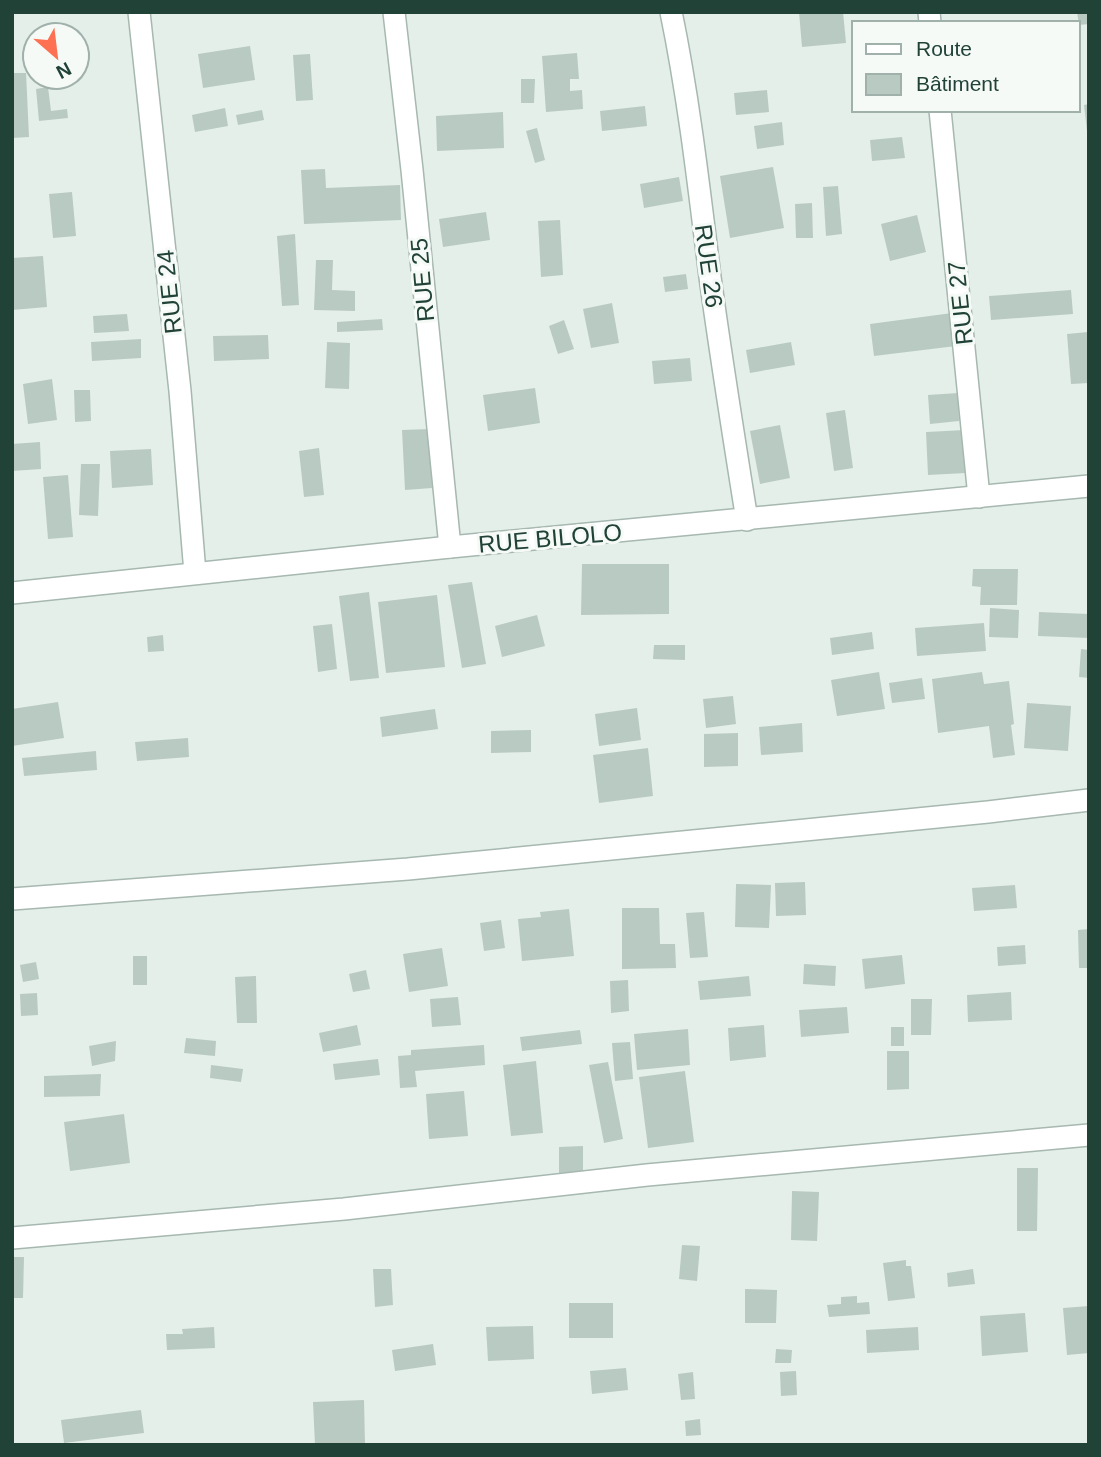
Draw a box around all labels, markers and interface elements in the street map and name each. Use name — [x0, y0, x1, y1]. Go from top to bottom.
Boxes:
north arrow — [21, 21, 91, 91]
legend — [852, 21, 1080, 112]
text: Route — [916, 37, 972, 60]
text: N — [53, 58, 75, 83]
text: Bâtiment — [916, 72, 999, 95]
street label: RUE 26 — [690, 223, 728, 309]
street label: RUE 25 — [405, 237, 439, 323]
street label: RUE 24 — [151, 249, 187, 335]
street label: RUE 27 — [942, 260, 978, 346]
street label: RUE BILOLO — [477, 518, 623, 558]

